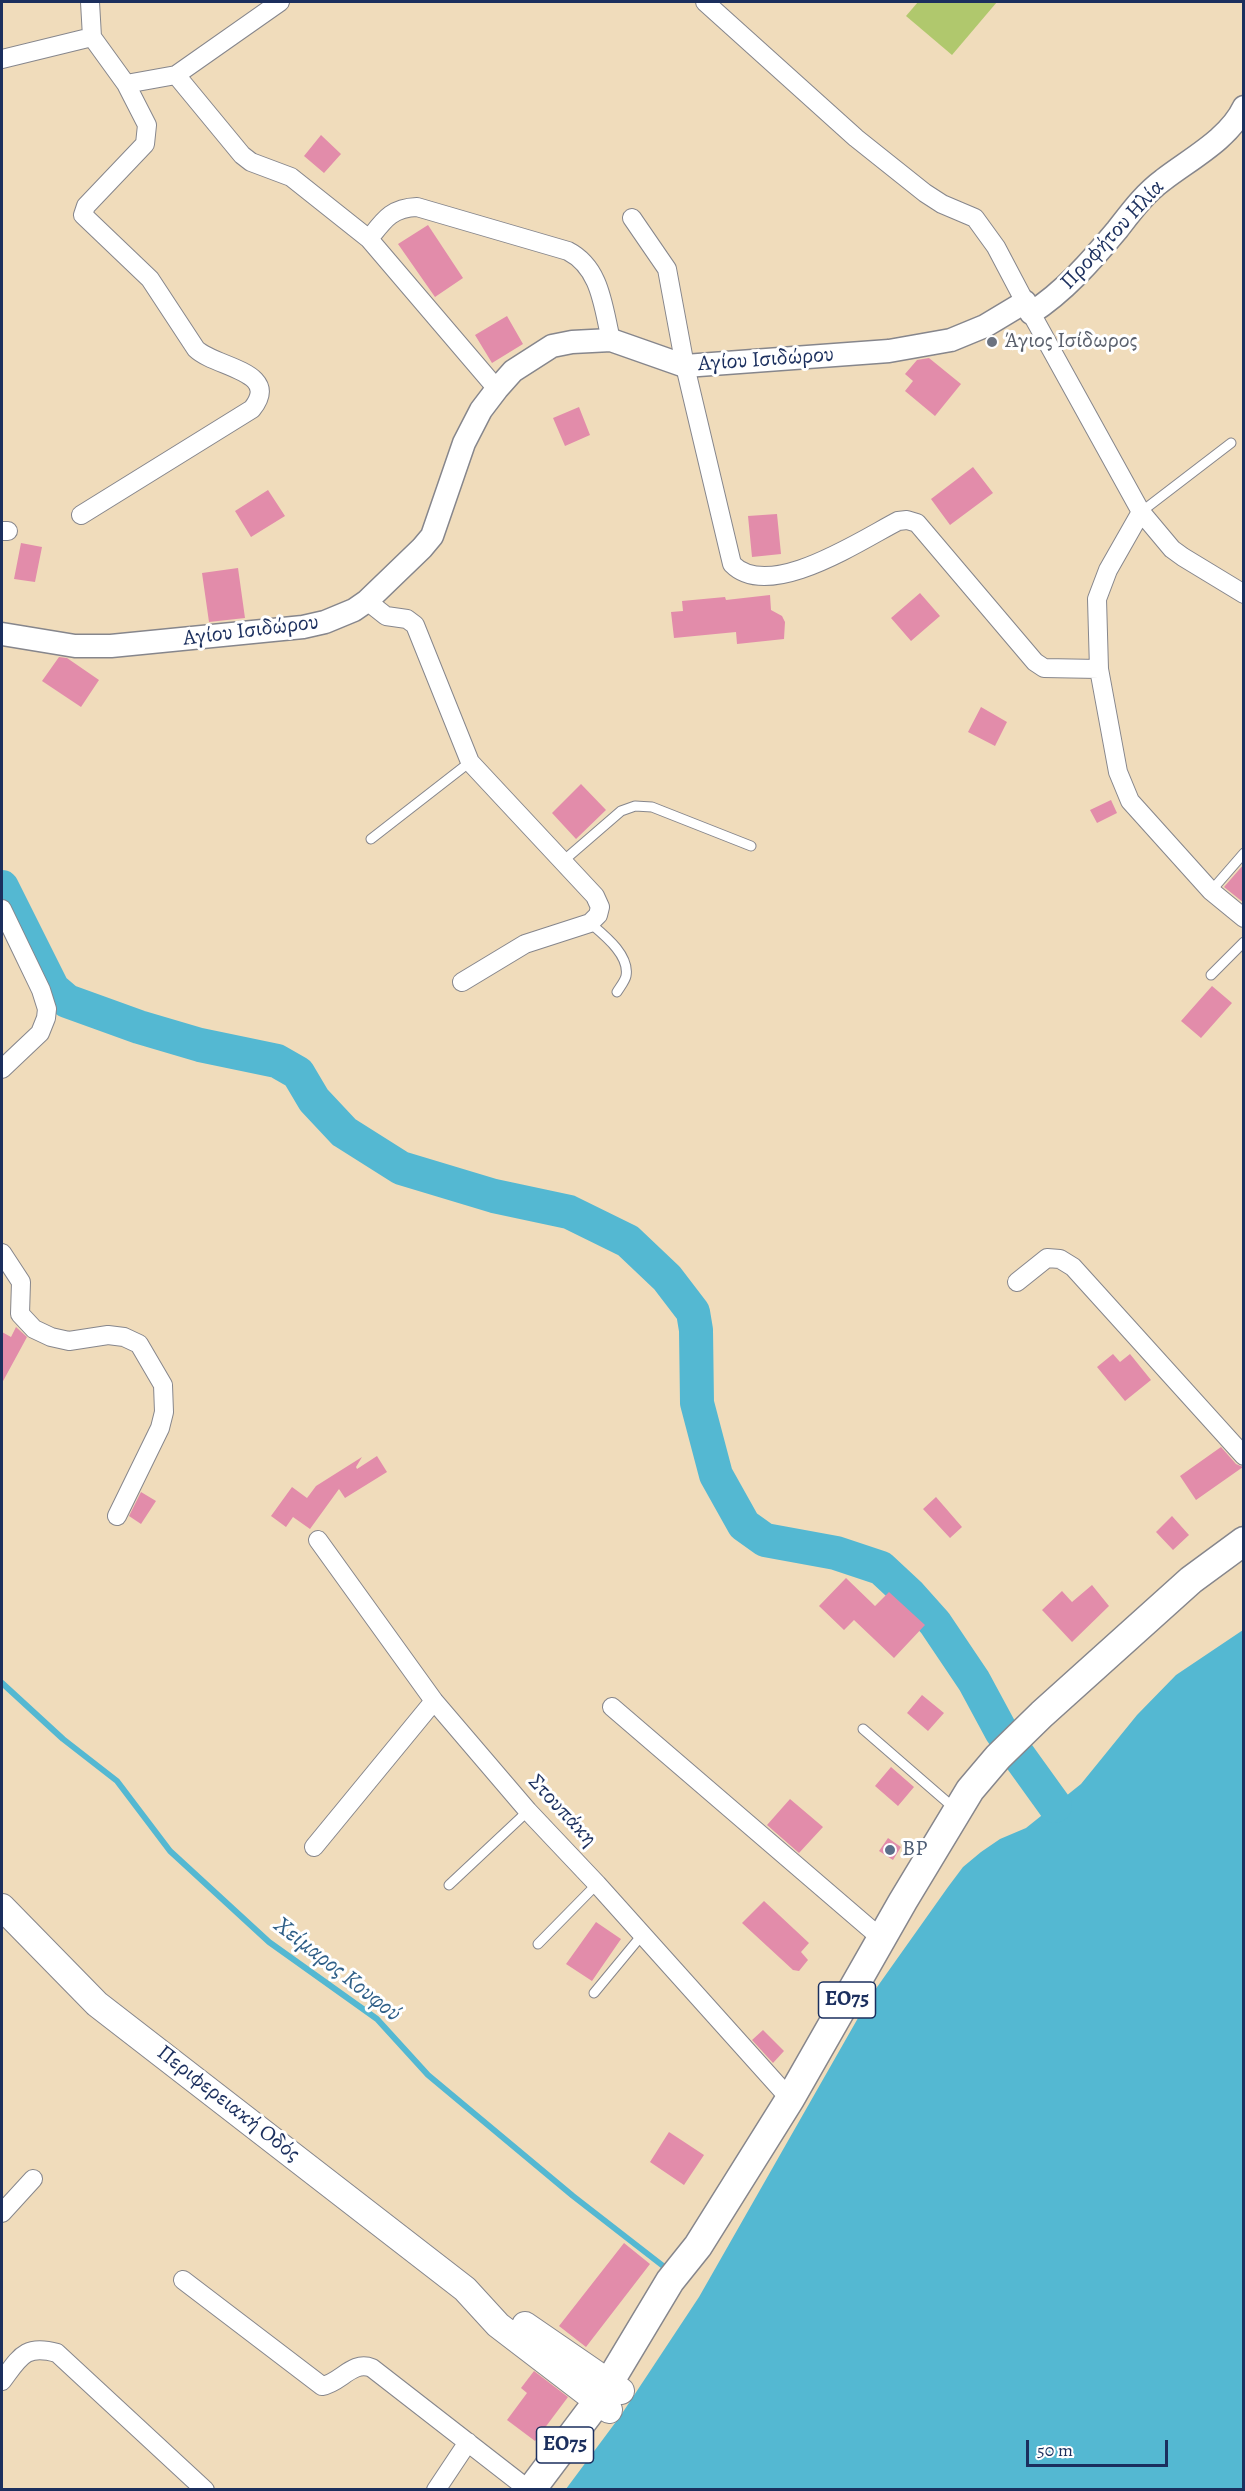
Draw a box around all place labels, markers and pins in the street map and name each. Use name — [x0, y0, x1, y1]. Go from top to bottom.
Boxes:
place label: Άγιος Ισίδωρος — [1004, 329, 1137, 355]
marker: Άγιος Ισίδωρος — [985, 335, 999, 349]
place label: BP — [902, 1837, 927, 1863]
marker: BP — [883, 1843, 897, 1857]

